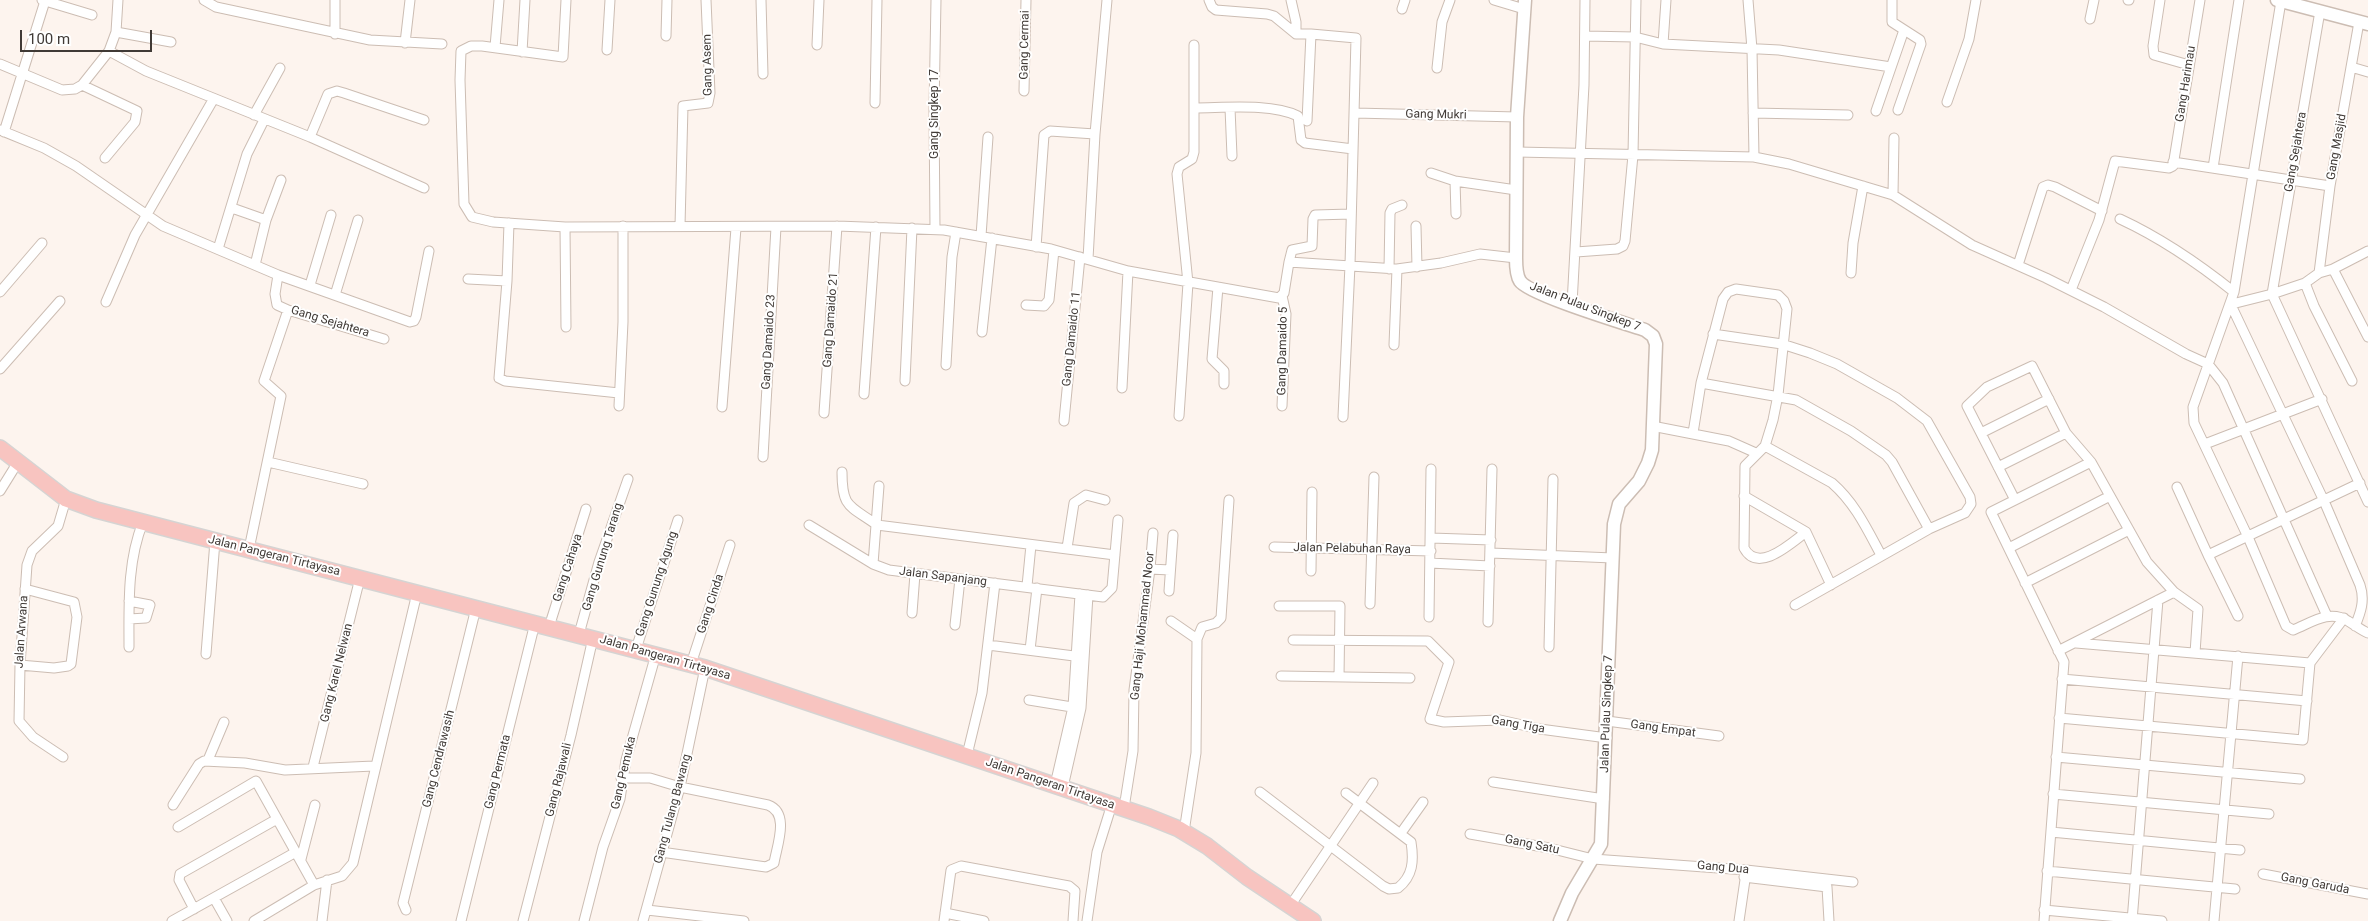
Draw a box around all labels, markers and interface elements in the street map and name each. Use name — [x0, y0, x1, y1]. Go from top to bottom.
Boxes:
street label: Gang Cermai — [1017, 10, 1033, 80]
scale bar — [22, 20, 155, 52]
text: 100 m — [28, 30, 70, 48]
street label: Gang Asem — [700, 34, 716, 96]
street label: Gang Harimau — [2173, 45, 2199, 123]
street label: Gang Singkep 17 — [928, 69, 942, 159]
street label: Gang Mukri — [1405, 107, 1467, 123]
street label: Gang Sejahtera — [2282, 111, 2310, 193]
street label: Gang Masjid — [2324, 113, 2350, 181]
street label: Gang Damaido 21 — [820, 272, 842, 368]
street label: Jalan Pulau Singkep 7 — [1528, 279, 1642, 335]
street label: Gang Damaido 11 — [1060, 291, 1084, 387]
street label: Gang Damaido 23 — [759, 294, 779, 390]
street label: Gang Sejahtera — [289, 303, 371, 341]
street label: Gang Damaido 5 — [1275, 307, 1291, 395]
street label: Gang Gunung Tarang — [580, 501, 626, 613]
street label: Gang Gunung Agung — [633, 529, 681, 639]
street label: Gang Cahaya — [550, 532, 586, 604]
street label: Jalan Pangeran Tirtayasa — [206, 533, 342, 579]
street label: Jalan Pelabuhan Raya — [1293, 541, 1411, 557]
street label: Gang Haji Mohammad Noor — [1128, 551, 1158, 701]
street label: Jalan Sapanjang — [898, 564, 988, 590]
street label: Gang Cinda — [695, 572, 727, 636]
street label: Jalan Arwana — [12, 595, 32, 669]
street label: Gang Karel Nelwan — [318, 622, 356, 724]
street label: Jalan Pangeran Tirtayasa — [598, 632, 732, 684]
street label: Jalan Pulau Singkep 7 — [1598, 655, 1616, 773]
street label: Gang Cendrawasih — [420, 709, 458, 809]
street label: Gang Tiga — [1490, 713, 1546, 737]
street label: Gang Empat — [1630, 717, 1696, 741]
street label: Gang Permata — [482, 733, 514, 811]
street label: Gang Pemuka — [609, 735, 639, 811]
street label: Gang Rajawali — [543, 742, 575, 818]
street label: Gang Tulang Bawang — [651, 753, 695, 865]
street label: Jalan Pangeran Tirtayasa — [984, 755, 1116, 813]
street label: Gang Satu — [1503, 832, 1561, 858]
street label: Gang Dua — [1696, 859, 1750, 877]
street label: Gang Garuda — [2279, 870, 2351, 898]

